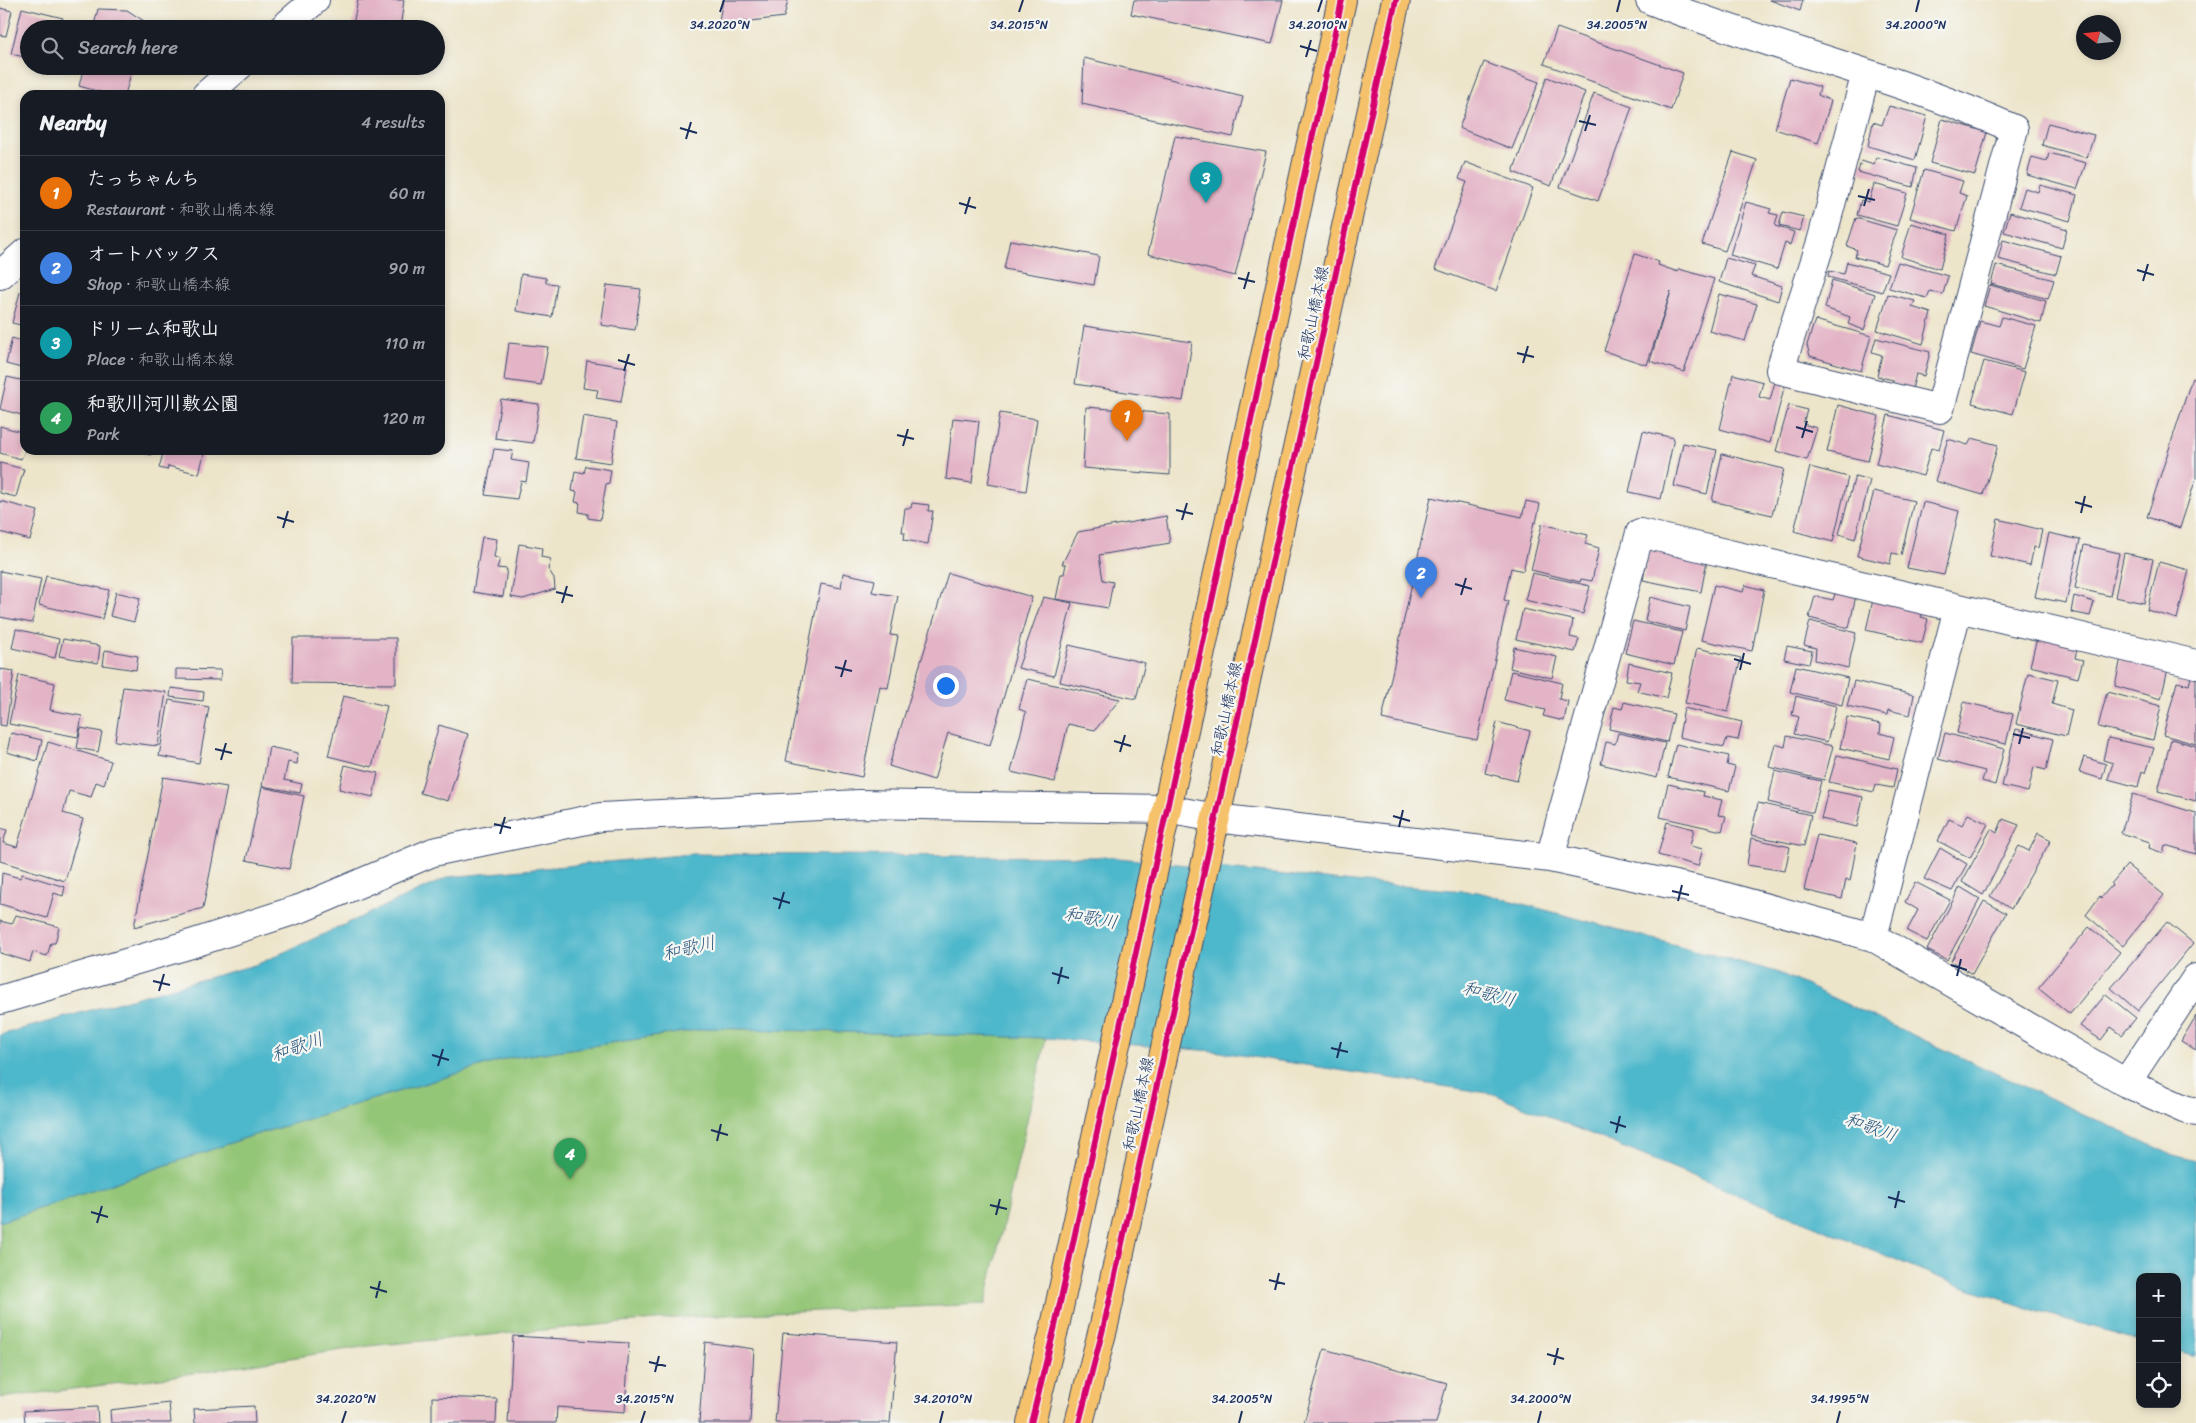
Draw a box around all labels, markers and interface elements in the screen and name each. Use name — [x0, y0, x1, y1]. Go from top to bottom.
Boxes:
text: 34.2020°N — [690, 14, 751, 36]
text: 34.2015°N — [990, 14, 1049, 36]
text: 34.2010°N — [1289, 14, 1348, 36]
text: 34.2005°N — [1587, 14, 1648, 36]
text: 34.2000°N — [1886, 14, 1947, 36]
north arrow — [2076, 15, 2121, 60]
search box — [20, 20, 445, 75]
text: Search here — [78, 31, 178, 64]
icon: search — [38, 34, 66, 62]
text: Nearby — [40, 104, 106, 142]
text: 4 results — [361, 108, 425, 137]
text: たっちゃんち — [87, 162, 200, 195]
pin: 3 — [1190, 162, 1222, 203]
text: 1 — [53, 179, 59, 208]
text: 60 m — [389, 179, 425, 208]
text: Restaurant · 和歌山橋本線 — [87, 195, 275, 224]
text: オートバックス — [87, 237, 220, 270]
text: 2 — [51, 254, 61, 283]
text: 90 m — [389, 254, 425, 283]
street label: 和歌山橋本線 — [1289, 263, 1337, 363]
text: Shop · 和歌山橋本線 — [87, 270, 231, 299]
text: ドリーム和歌山 — [87, 312, 219, 345]
text: 3 — [52, 329, 60, 358]
text: 110 m — [385, 329, 425, 358]
text: Place · 和歌山橋本線 — [87, 345, 234, 374]
text: 和歌川河川敷公園 — [87, 387, 239, 420]
pin: 1 — [1111, 400, 1143, 441]
text: 4 — [51, 404, 61, 433]
text: 120 m — [382, 404, 425, 433]
text: Park — [87, 420, 120, 449]
pin: 2 — [1405, 557, 1437, 598]
street label: 和歌山橋本線 — [1202, 659, 1250, 759]
your location — [933, 673, 959, 699]
water label: 和歌川 — [1062, 898, 1120, 938]
water label: 和歌川 — [659, 926, 719, 970]
water label: 和歌川 — [1459, 972, 1519, 1016]
water label: 和歌川 — [266, 1023, 328, 1071]
street label: 和歌山橋本線 — [1114, 1054, 1162, 1154]
water label: 和歌川 — [1840, 1103, 1902, 1151]
pin: 4 — [554, 1138, 586, 1179]
map controls — [2136, 1273, 2181, 1408]
button: + — [2136, 1273, 2181, 1318]
button: − — [2136, 1318, 2181, 1363]
button: locate — [2136, 1363, 2181, 1408]
text: 34.2020°N — [316, 1388, 377, 1410]
text: 34.2015°N — [616, 1388, 675, 1410]
text: 34.2010°N — [914, 1388, 973, 1410]
text: 34.2005°N — [1212, 1388, 1273, 1410]
text: 34.2000°N — [1511, 1388, 1572, 1410]
text: 34.1995°N — [1811, 1388, 1870, 1410]

